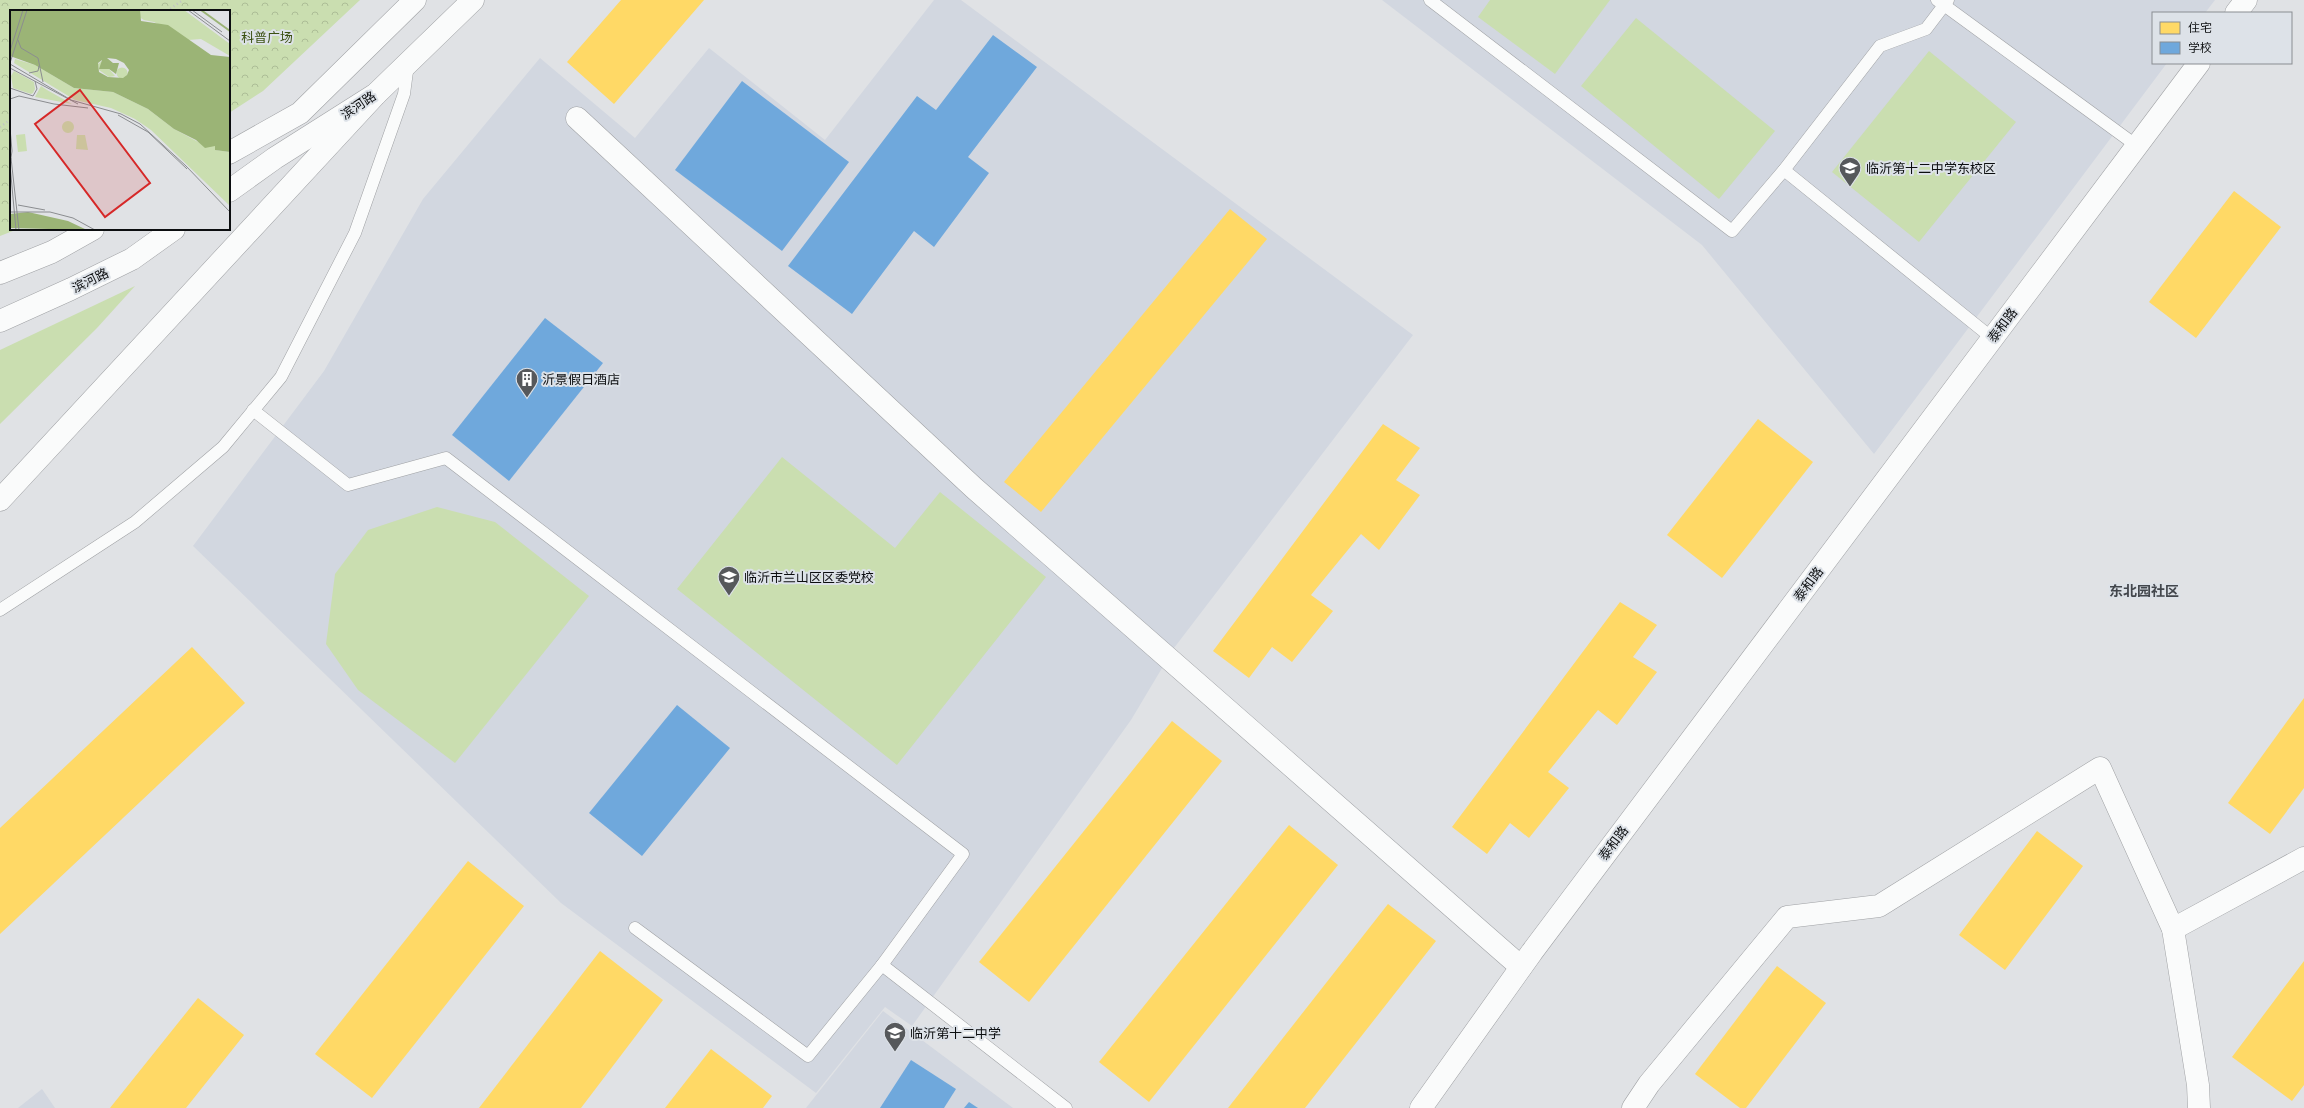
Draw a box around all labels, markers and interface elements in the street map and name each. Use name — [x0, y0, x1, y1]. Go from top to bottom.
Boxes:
inset map — [10, 10, 230, 230]
legend — [2152, 12, 2292, 64]
text: 住宅 — [2188, 20, 2212, 34]
park label: 科普广场 — [241, 29, 293, 45]
text: 学校 — [2188, 40, 2212, 54]
street label: 滨河路 — [337, 87, 379, 123]
school or university icon: 临沂第十二中学东校区 — [1837, 155, 1863, 188]
place label: 临沂第十二中学东校区 — [1866, 160, 1996, 176]
street label: 滨河路 — [69, 264, 111, 296]
street label: 泰和路 — [1984, 305, 2020, 345]
building icon: 沂景假日酒店 — [514, 366, 540, 399]
place label: 沂景假日酒店 — [542, 371, 620, 387]
school or university icon: 临沂市兰山区区委党校 — [716, 564, 742, 597]
street label: 泰和路 — [1790, 564, 1826, 604]
place label: 临沂市兰山区区委党校 — [744, 569, 874, 585]
district label: 东北园社区 — [2109, 582, 2179, 599]
street label: 泰和路 — [1595, 823, 1631, 863]
school or university icon: 临沂第十二中学 — [882, 1020, 908, 1053]
place label: 临沂第十二中学 — [910, 1025, 1001, 1041]

